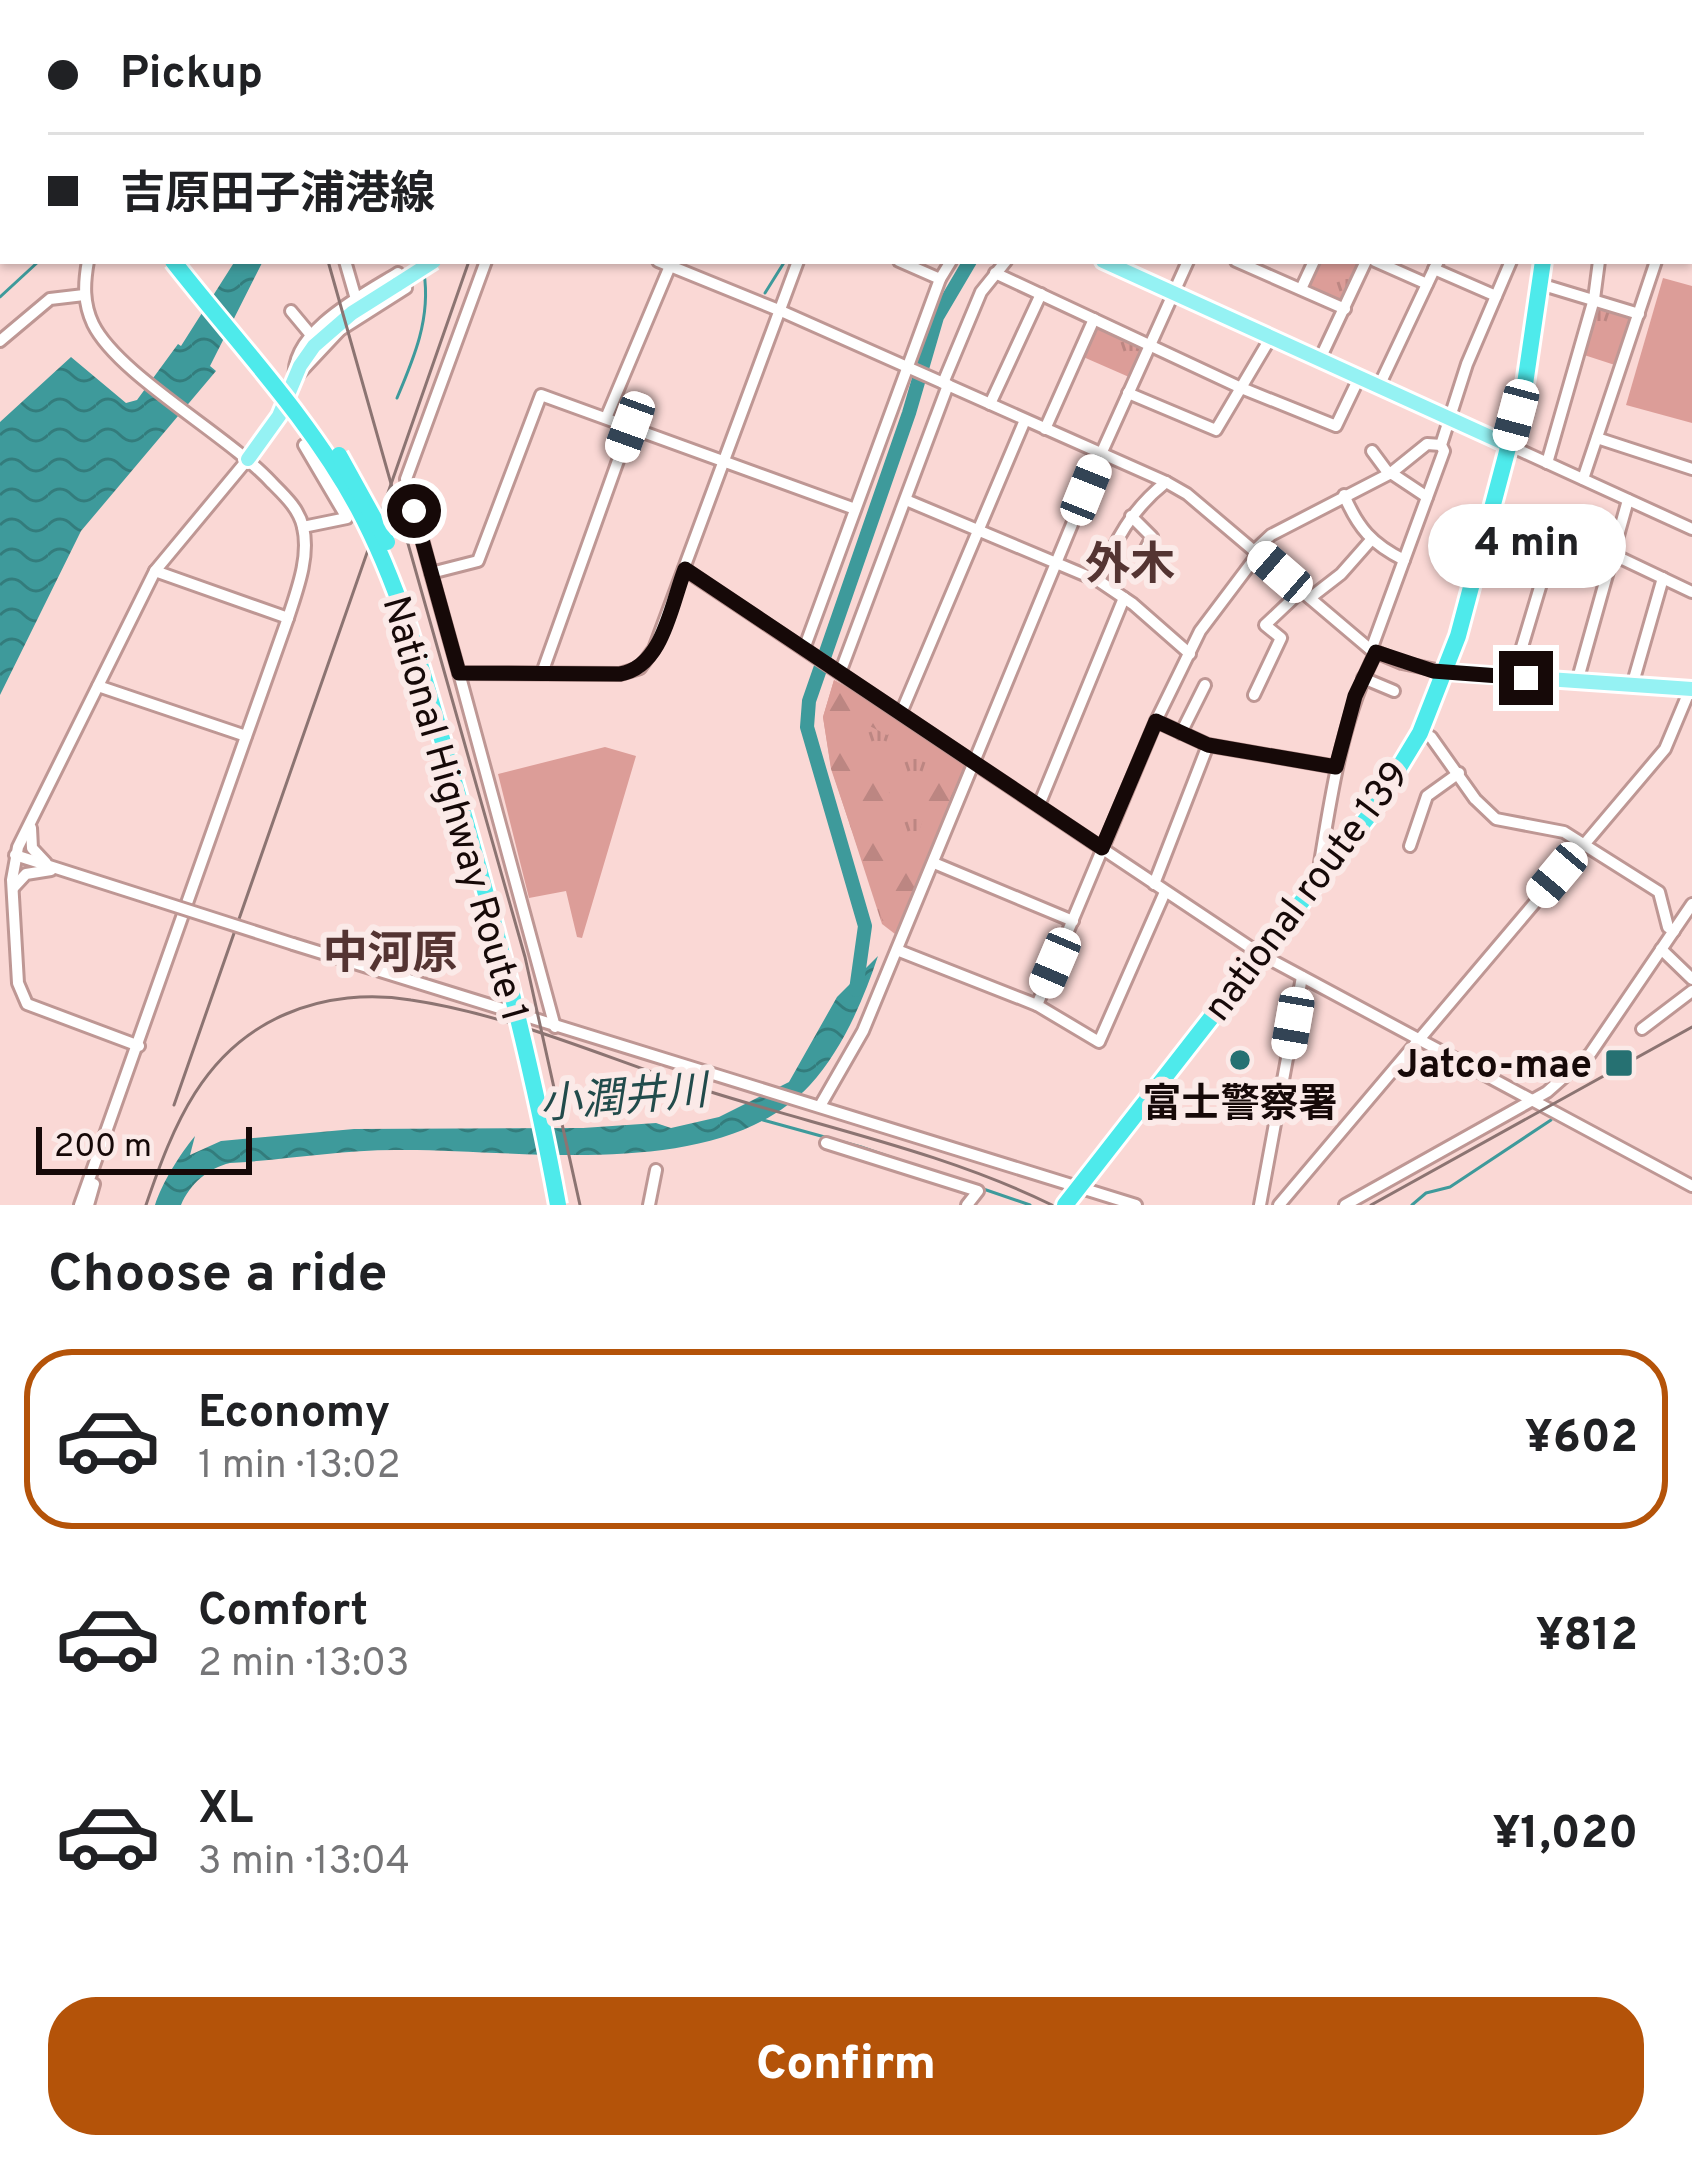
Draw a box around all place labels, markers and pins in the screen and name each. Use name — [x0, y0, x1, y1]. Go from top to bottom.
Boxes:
place label: Jatco-mae — [1397, 1043, 1592, 1092]
marker: 富士警察署 — [1227, 1047, 1253, 1073]
marker: Jatco-mae — [1603, 1047, 1635, 1079]
place label: 富士警察署 — [1142, 1082, 1338, 1131]

